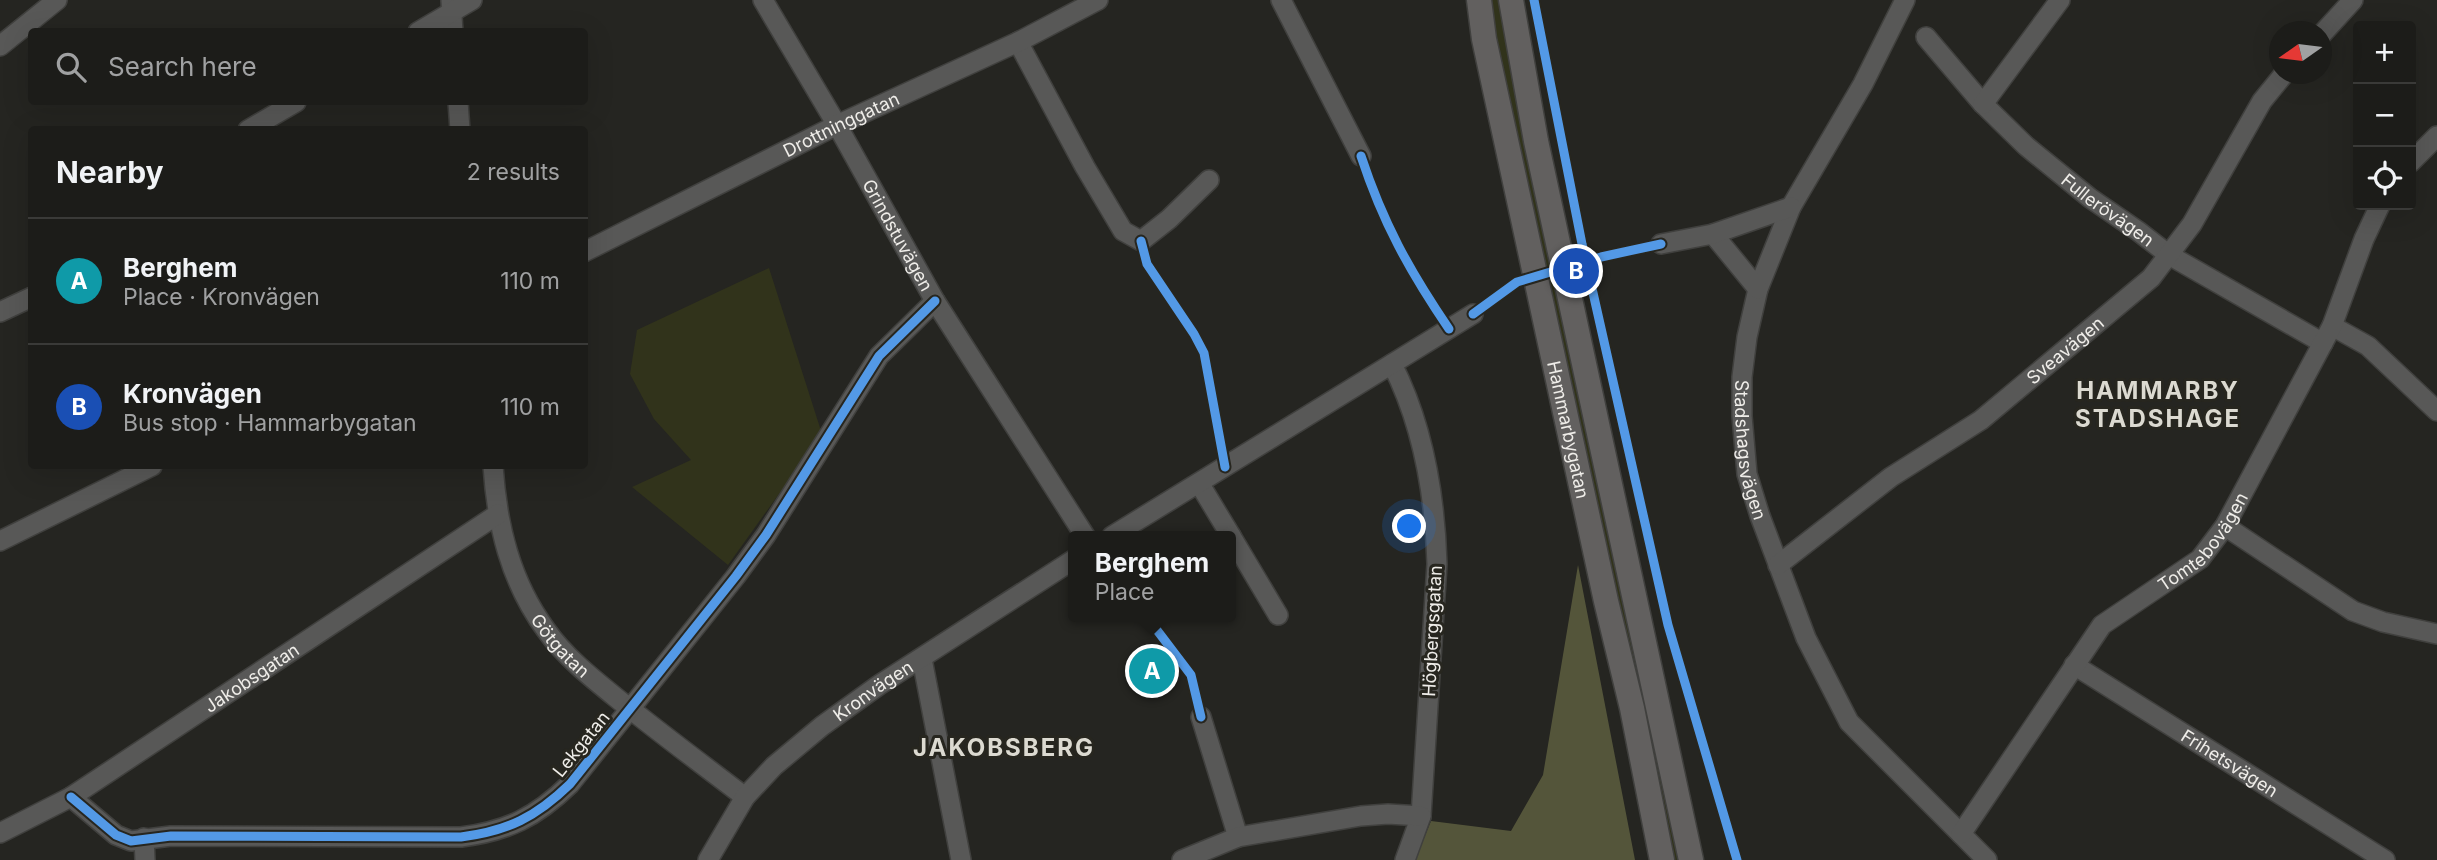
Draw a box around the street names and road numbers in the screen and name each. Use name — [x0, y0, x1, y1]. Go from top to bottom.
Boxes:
street label: Drottninggatan — [779, 88, 902, 161]
street label: Fullerövägen — [2058, 169, 2159, 250]
street label: Grindstuvägen — [859, 175, 938, 295]
street label: Sveavägen — [2022, 312, 2108, 388]
street label: Hammarbygatan — [1544, 359, 1594, 500]
street label: Stadshagsvägen — [1732, 380, 1771, 522]
street label: Tomtebovägen — [2154, 489, 2252, 595]
street label: Högbergsgatan — [1418, 565, 1446, 697]
street label: Götgatan — [527, 610, 594, 682]
street label: Jakobsgatan — [200, 639, 303, 716]
street label: Kronvägen — [829, 656, 916, 725]
street label: Lekgatan — [548, 707, 614, 781]
street label: Frihetsvägen — [2178, 725, 2282, 801]

